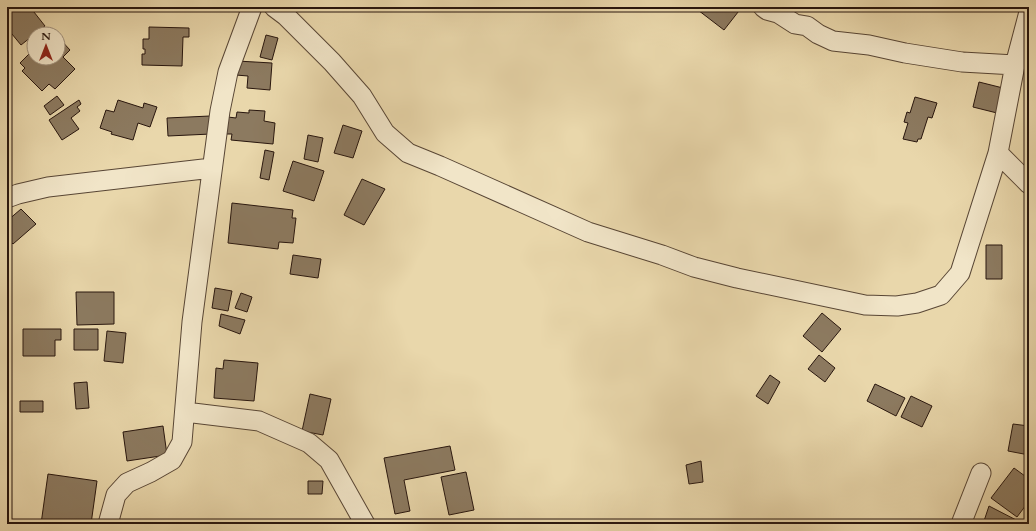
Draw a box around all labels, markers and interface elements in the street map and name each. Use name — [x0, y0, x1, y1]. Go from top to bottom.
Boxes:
north arrow — [26, 26, 66, 66]
text: N — [41, 29, 51, 44]

